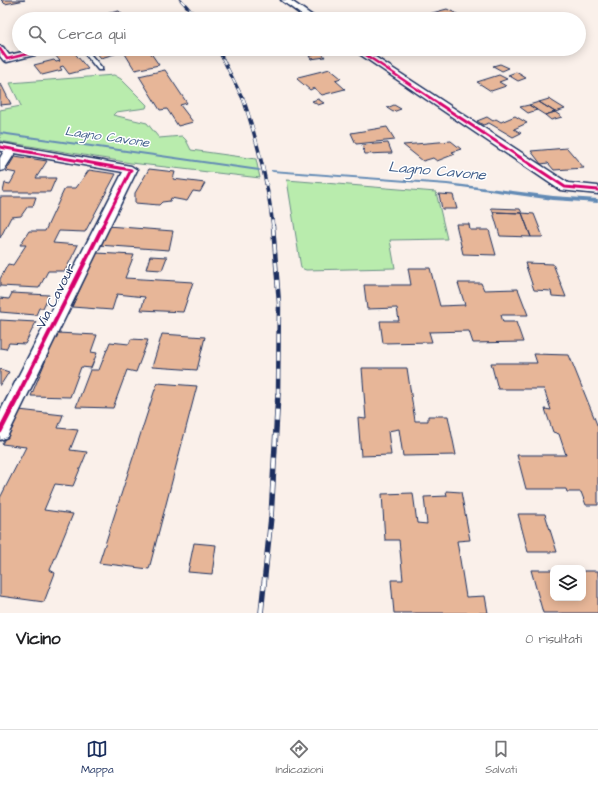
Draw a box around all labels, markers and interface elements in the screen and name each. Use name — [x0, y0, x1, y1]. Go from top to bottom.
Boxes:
search box — [12, 12, 586, 56]
icon: search — [26, 23, 48, 45]
text: Cerca qui — [58, 24, 126, 45]
water label: Lagno Cavone — [64, 122, 151, 153]
water label: Lagno Cavone — [387, 156, 487, 187]
street label: Via Cavour — [31, 260, 81, 332]
map controls — [550, 565, 586, 601]
button: layers — [550, 565, 586, 601]
text: Vicino — [16, 627, 61, 651]
text: 0 risultati — [525, 630, 582, 648]
tab: Mappa — [81, 738, 114, 777]
tab: Indicazioni — [276, 738, 323, 777]
tab: Salvati — [485, 738, 517, 777]

